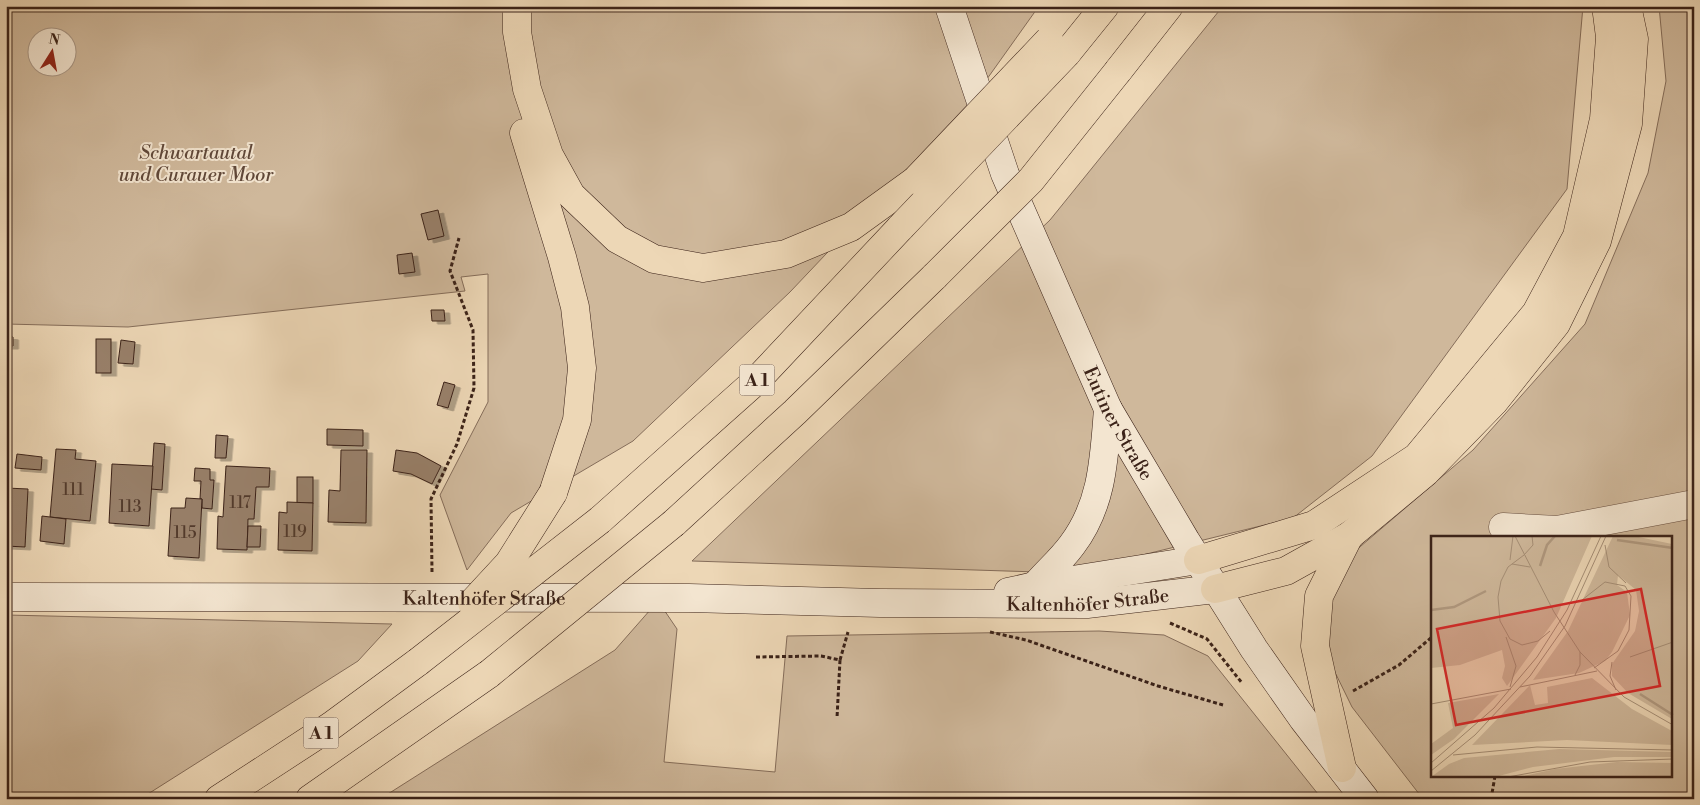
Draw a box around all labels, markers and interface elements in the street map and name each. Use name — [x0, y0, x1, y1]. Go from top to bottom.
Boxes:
north arrow — [28, 28, 78, 78]
text: N — [47, 30, 61, 50]
park label: Schwartautal und Curauer Moor — [119, 141, 274, 187]
street label: Eutiner Straße — [1078, 363, 1158, 485]
road number: A 1 — [740, 364, 774, 396]
house number: 111 — [62, 480, 84, 500]
house number: 117 — [229, 493, 251, 513]
house number: 113 — [118, 497, 142, 517]
house number: 119 — [283, 522, 307, 542]
house number: 115 — [173, 523, 197, 543]
inset map — [1431, 536, 1672, 778]
street label: Kaltenhöfer Straße — [1006, 583, 1170, 617]
street label: Kaltenhöfer Straße — [402, 587, 566, 611]
road number: A 1 — [304, 718, 338, 748]

